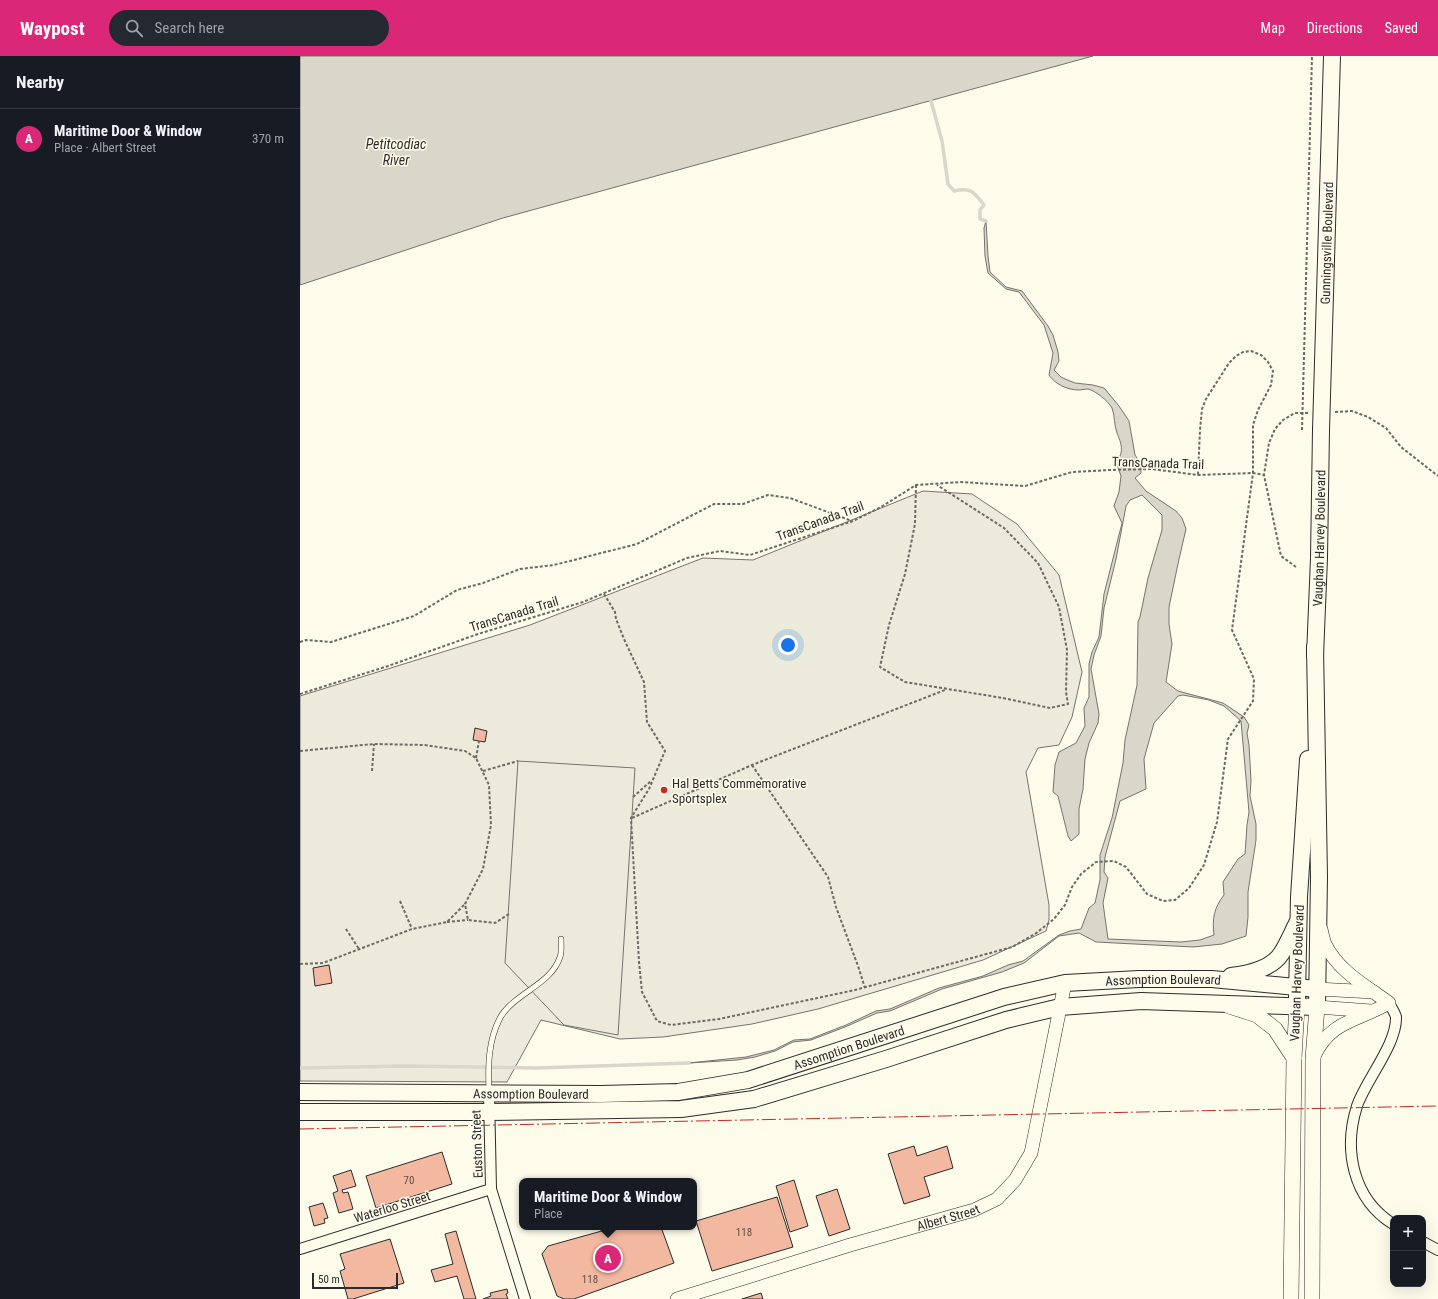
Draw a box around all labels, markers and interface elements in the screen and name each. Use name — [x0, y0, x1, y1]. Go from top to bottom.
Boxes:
search box — [109, 10, 389, 46]
text: Waypost — [20, 17, 85, 40]
icon: search — [123, 17, 145, 39]
text: Search here — [155, 19, 224, 37]
text: Map — [1261, 20, 1285, 36]
text: Directions — [1307, 20, 1363, 36]
text: Saved — [1385, 20, 1418, 36]
text: Nearby — [16, 72, 64, 92]
text: Maritime Door & Window — [54, 122, 202, 140]
text: A — [25, 131, 33, 146]
text: 370 m — [252, 131, 284, 146]
water label: Petitcodiac River — [366, 136, 426, 168]
text: Place · Albert Street — [54, 140, 156, 155]
street label: Gunningsville Boulevard — [1317, 182, 1336, 305]
street label: TransCanada Trail — [1112, 454, 1204, 472]
street label: Vaughan Harvey Boulevard — [1310, 469, 1328, 607]
street label: TransCanada Trail — [774, 498, 866, 544]
street label: TransCanada Trail — [468, 593, 560, 635]
your location — [778, 635, 798, 655]
place label: Hal Betts Commemorative Sportsplex — [672, 776, 806, 806]
marker: Hal Betts Commemorative Sportsplex — [659, 785, 669, 795]
street label: Vaughan Harvey Boulevard — [1287, 904, 1307, 1042]
street label: Assomption Boulevard — [1105, 971, 1222, 988]
street label: Assomption Boulevard — [791, 1022, 906, 1072]
street label: Assomption Boulevard — [473, 1086, 589, 1101]
street label: Euston Street — [468, 1109, 486, 1179]
house number: 70 — [404, 1174, 414, 1187]
popup — [519, 1178, 697, 1230]
street label: Waterloo Street — [352, 1188, 432, 1226]
text: Maritime Door & Window — [534, 1188, 682, 1206]
street label: Albert Street — [915, 1201, 982, 1233]
text: Place — [534, 1206, 562, 1221]
map controls — [1390, 1215, 1426, 1287]
button: + — [1390, 1215, 1426, 1251]
house number: 118 — [736, 1226, 752, 1239]
pin: A — [595, 1243, 621, 1273]
button: − — [1390, 1251, 1426, 1287]
scale bar — [312, 1271, 398, 1290]
text: 50 m — [318, 1273, 340, 1286]
house number: 118 — [582, 1273, 598, 1286]

